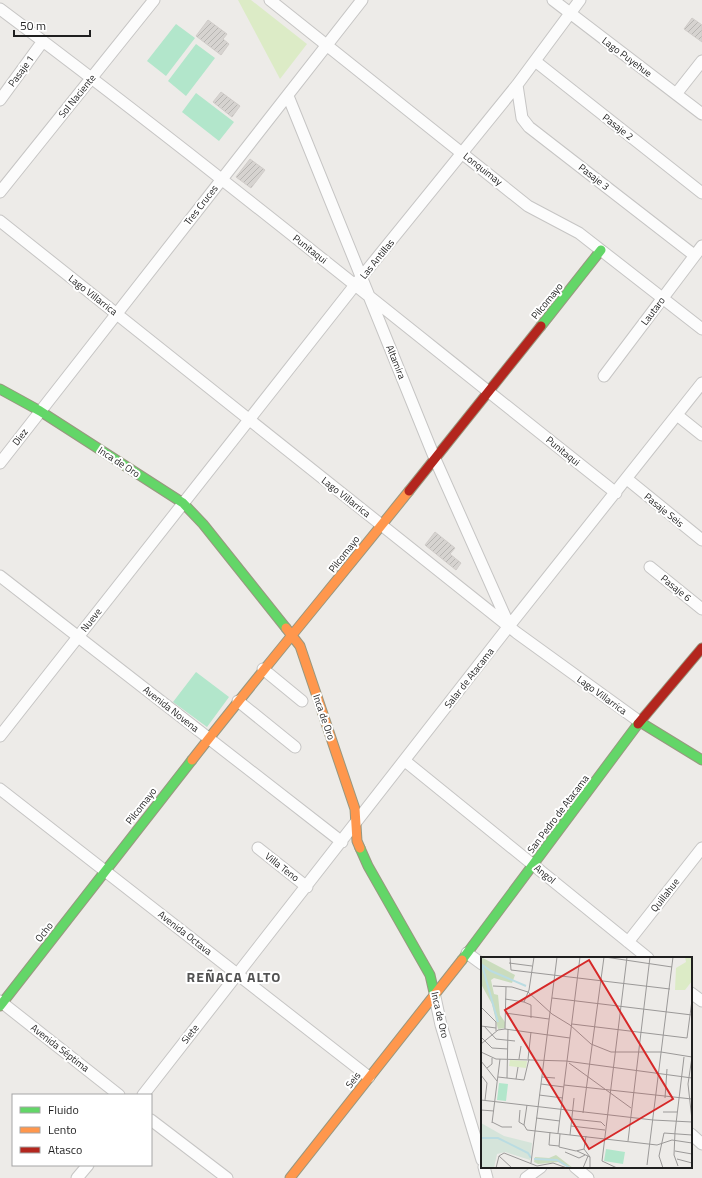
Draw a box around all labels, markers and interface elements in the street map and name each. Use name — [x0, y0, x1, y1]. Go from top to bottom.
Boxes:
scale bar — [14, 12, 90, 38]
text: 50 m — [20, 16, 46, 35]
street label: Lago Puyehue — [599, 33, 655, 81]
street label: Pasaje 1 — [4, 52, 38, 90]
street label: Sol Naciente — [55, 71, 99, 121]
street label: Pasaje 2 — [599, 110, 637, 144]
street label: Lonquimay — [460, 149, 506, 189]
street label: Pasaje 3 — [575, 160, 613, 194]
street label: Tres Cruces — [180, 181, 222, 228]
street label: Punitaqui — [290, 231, 330, 267]
street label: Las Antillas — [356, 235, 398, 282]
street label: Lago Villarrica — [65, 271, 121, 319]
street label: Pilcomayo — [528, 279, 566, 323]
street label: Lautaro — [637, 294, 669, 328]
street label: Altamira — [382, 343, 410, 381]
street label: Diez — [8, 425, 32, 449]
street label: Punitaqui — [543, 433, 583, 469]
street label: Inca de Oro — [95, 443, 143, 481]
street label: Lago Villarrica — [318, 473, 374, 521]
street label: Pasaje Seis — [641, 489, 687, 531]
street label: Pilcomayo — [325, 532, 363, 576]
street label: Pasaje 6 — [657, 571, 695, 605]
street label: Nueve — [77, 605, 105, 635]
street label: Salar de Atacama — [441, 645, 497, 711]
street label: Lago Villarrica — [574, 672, 630, 718]
street label: Avenida Novena — [140, 682, 202, 736]
street label: Inca de Oro — [309, 692, 339, 742]
street label: San Pedro de Atacama — [524, 772, 592, 856]
street label: Pilcomayo — [122, 784, 160, 828]
street label: Villa Teno — [262, 849, 302, 885]
street label: Angol — [531, 861, 559, 887]
street label: Quillahue — [647, 875, 683, 915]
street label: Avenida Octava — [155, 907, 215, 959]
street label: Ocho — [31, 919, 57, 945]
inset map — [481, 957, 692, 1168]
district label: REÑACA ALTO — [187, 966, 281, 987]
street label: Inca de Oro — [427, 990, 453, 1040]
street label: Avenida Séptima — [28, 1020, 92, 1076]
street label: Siete — [178, 1021, 202, 1047]
street label: Seis — [342, 1068, 364, 1091]
legend — [12, 1094, 152, 1166]
text: Fluido — [48, 1100, 79, 1119]
text: Lento — [48, 1120, 77, 1139]
text: Atasco — [48, 1140, 82, 1159]

